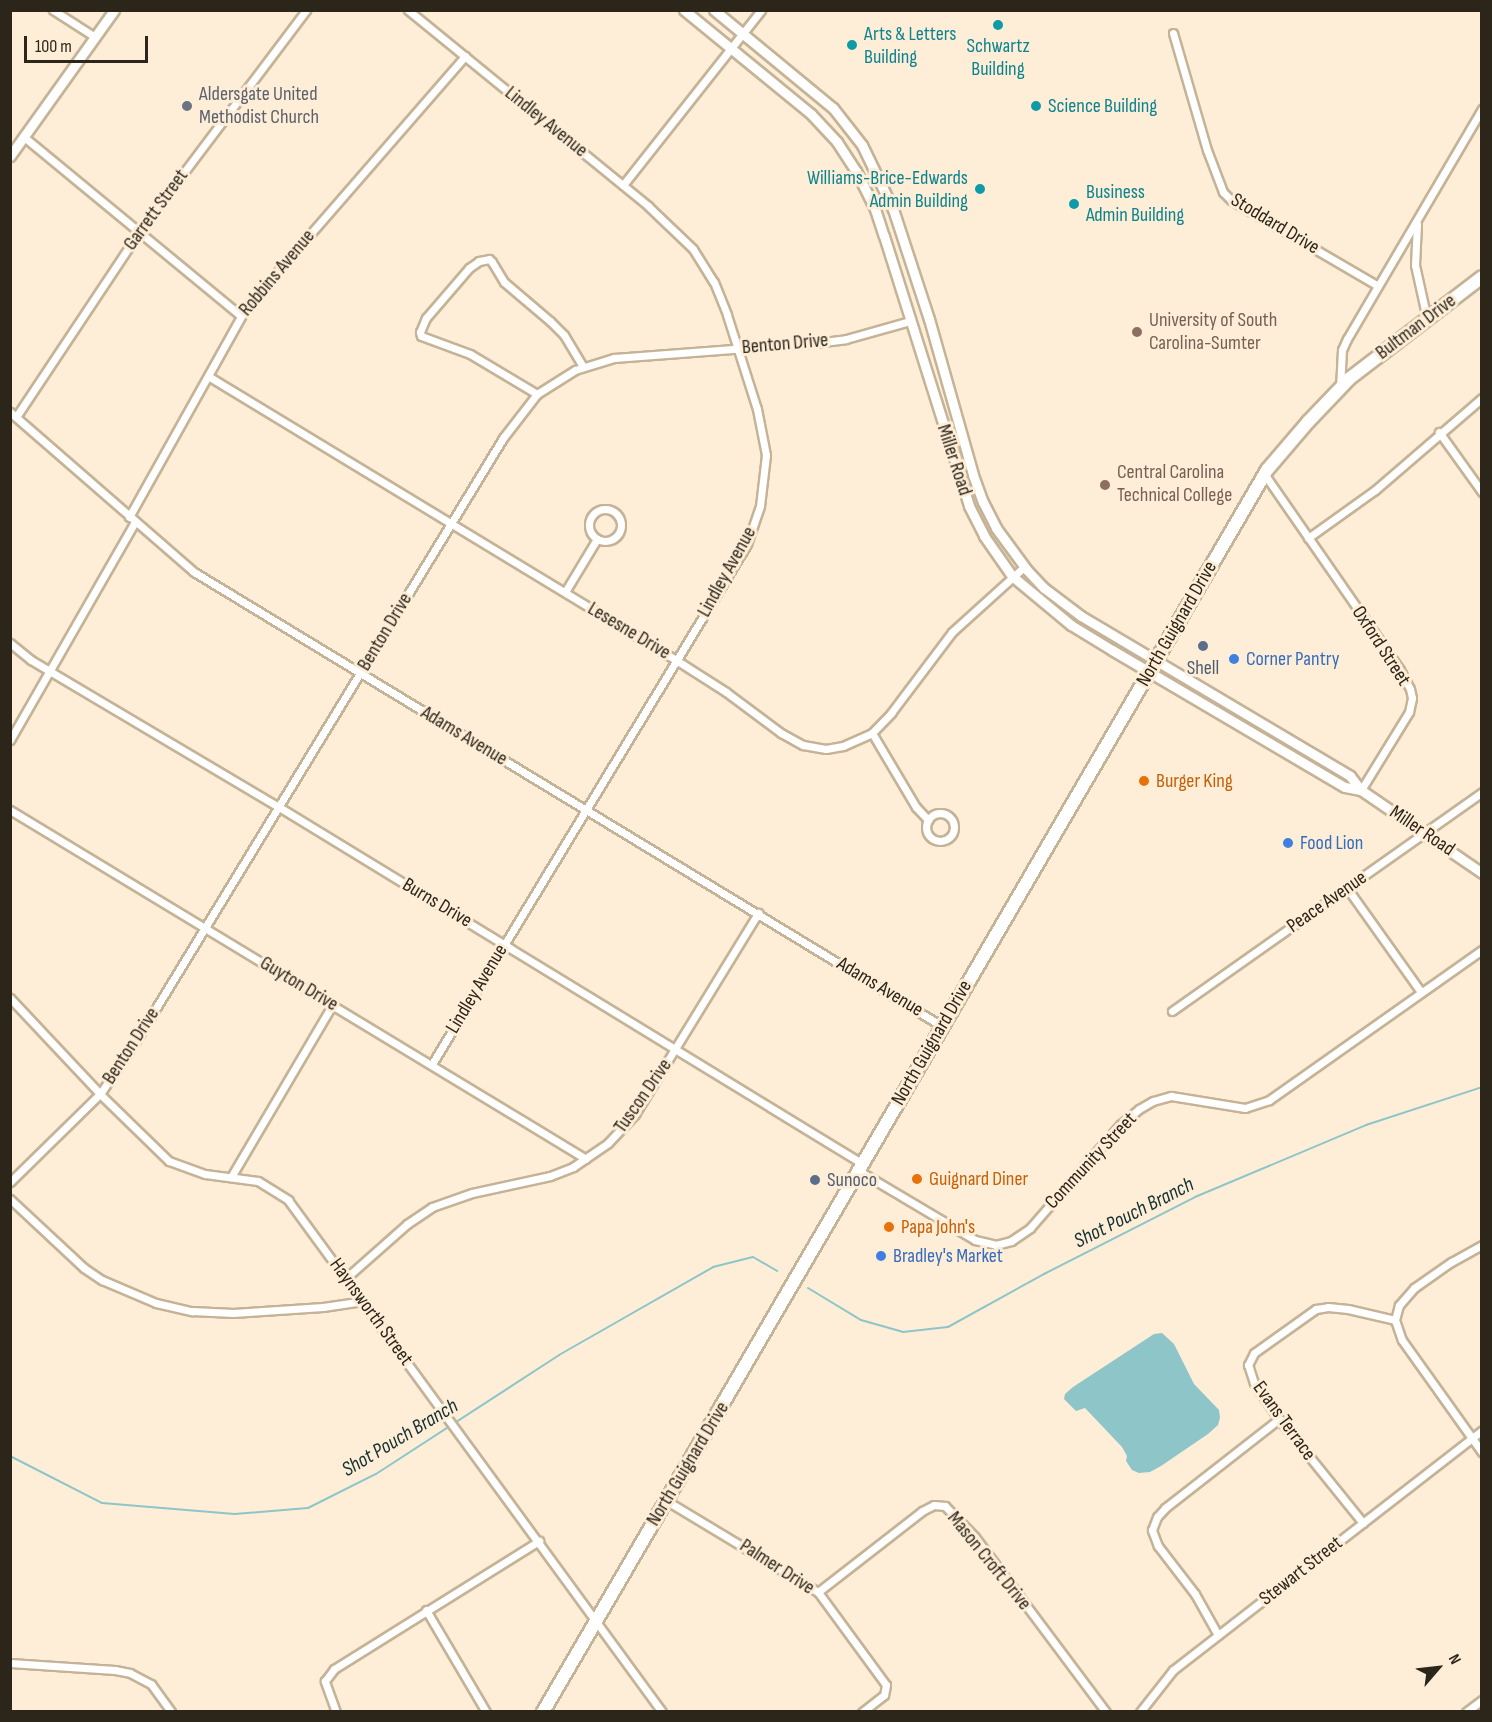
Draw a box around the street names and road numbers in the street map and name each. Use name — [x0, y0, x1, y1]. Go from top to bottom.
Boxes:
street label: Lindley Avenue — [500, 81, 592, 163]
street label: Garrett Street — [119, 165, 193, 255]
street label: Stoddard Drive — [1226, 188, 1324, 260]
street label: Robbins Avenue — [234, 225, 320, 321]
street label: Bultman Drive — [1371, 289, 1461, 365]
street label: Benton Drive — [741, 328, 829, 360]
street label: Miller Road — [931, 421, 977, 499]
street label: Lindley Avenue — [692, 523, 762, 621]
street label: North Guignard Drive — [1131, 557, 1223, 691]
street label: Benton Drive — [352, 589, 418, 675]
street label: Lesesne Drive — [583, 597, 675, 665]
street label: Oxford Street — [1346, 602, 1416, 690]
street label: Adams Avenue — [416, 701, 512, 771]
street label: Miller Road — [1385, 801, 1459, 861]
street label: Peace Avenue — [1282, 866, 1372, 938]
street label: Burns Drive — [398, 873, 476, 933]
street label: Lindley Avenue — [441, 940, 513, 1038]
street label: Guyton Drive — [255, 951, 343, 1017]
street label: Adams Avenue — [832, 952, 928, 1022]
street label: North Guignard Drive — [886, 976, 978, 1110]
street label: Benton Drive — [97, 1003, 165, 1089]
street label: Tuscon Drive — [609, 1054, 677, 1138]
street label: Community Street — [1040, 1108, 1142, 1214]
street label: Haynsworth Street — [324, 1254, 418, 1370]
street label: Evans Terrace — [1247, 1377, 1321, 1465]
street label: North Guignard Drive — [642, 1398, 734, 1530]
street label: Mason Croft Drive — [942, 1507, 1036, 1615]
street label: Stewart Street — [1255, 1531, 1347, 1611]
street label: Palmer Drive — [735, 1534, 819, 1600]

